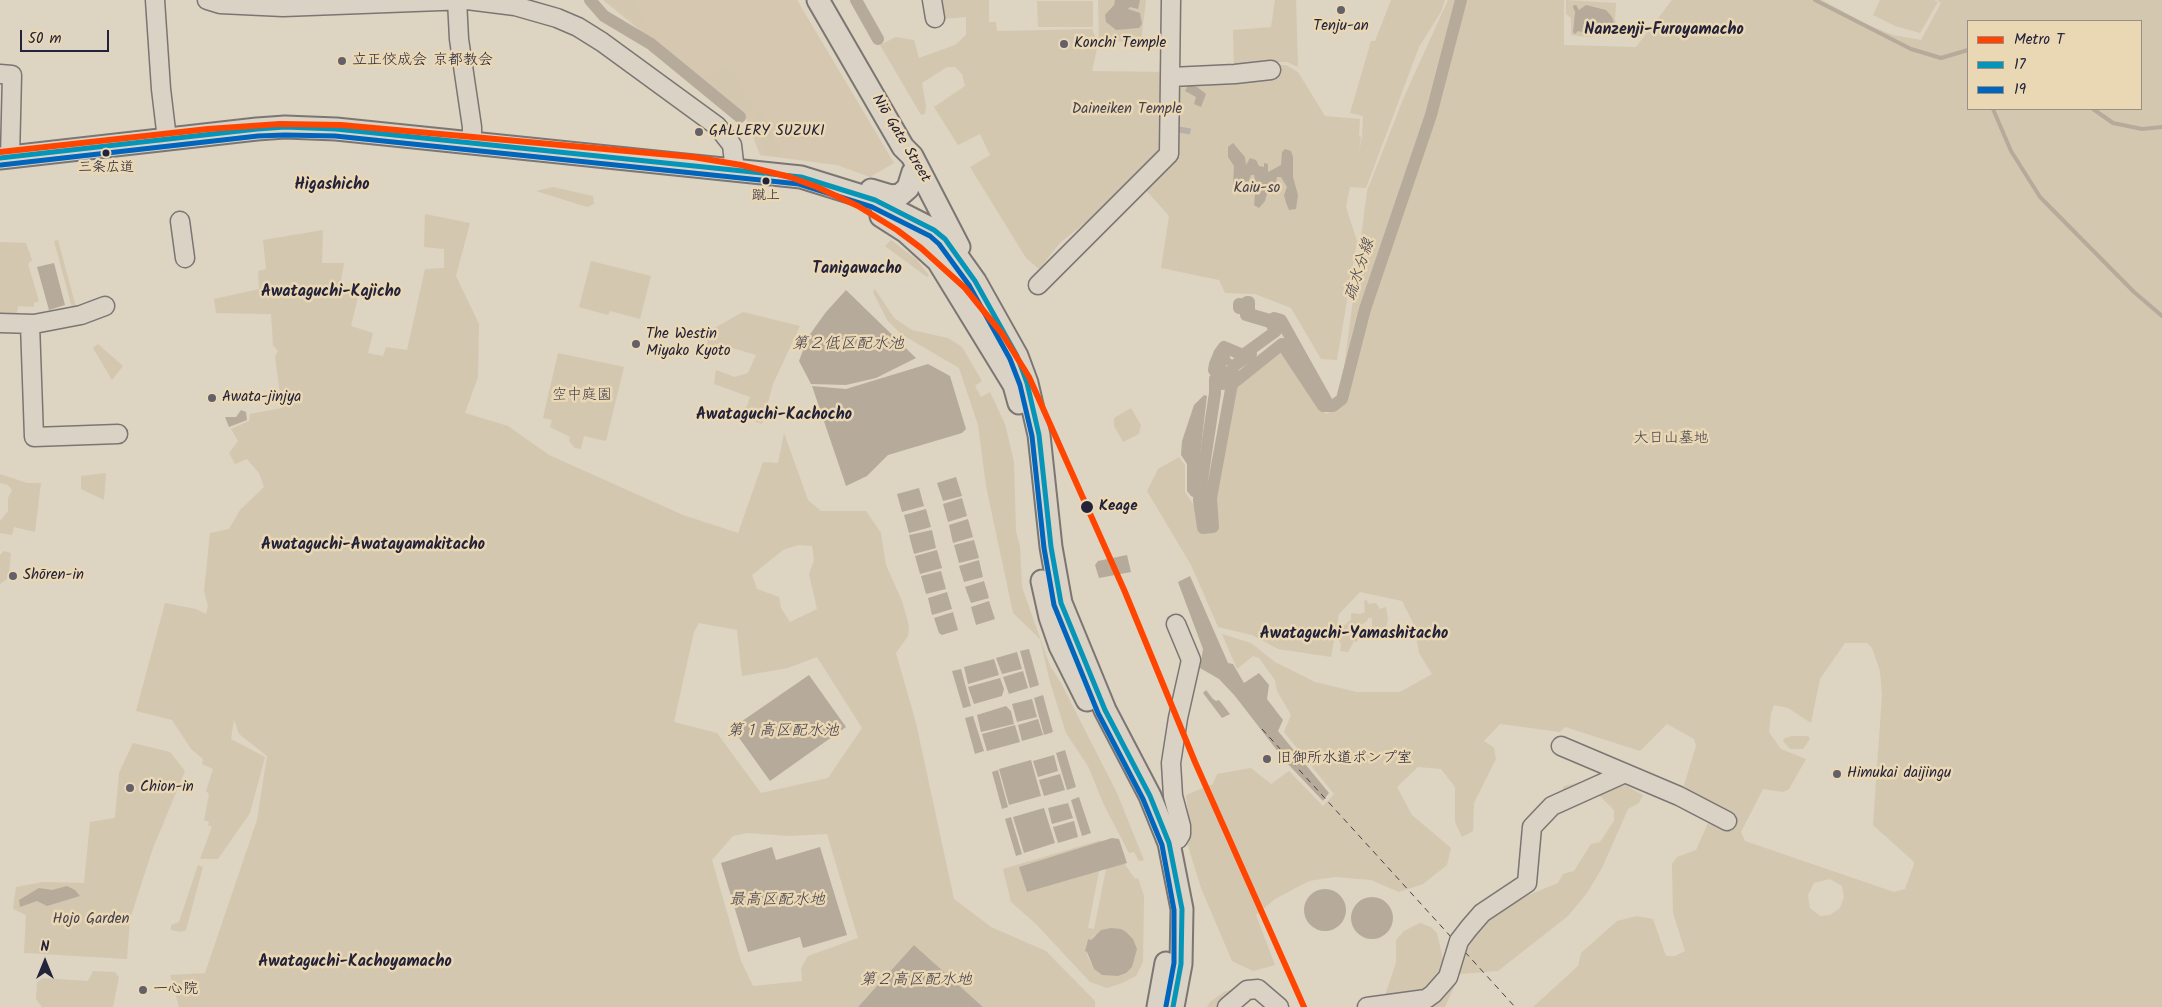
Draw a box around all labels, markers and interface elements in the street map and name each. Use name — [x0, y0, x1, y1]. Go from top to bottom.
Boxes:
marker: Tenju-an — [1335, 4, 1347, 16]
place label: Tenju-an — [1313, 18, 1369, 36]
scale bar — [22, 20, 111, 52]
legend — [1967, 20, 2142, 110]
district label: Nanzenji-Furoyamacho — [1584, 21, 1744, 41]
text: 50 m — [28, 27, 62, 51]
text: Metro T — [2014, 28, 2064, 52]
place label: Konchi Temple — [1074, 35, 1166, 53]
marker: Konchi Temple — [1058, 38, 1070, 50]
place label: 立正佼成会 京都教会 — [352, 52, 493, 70]
text: 17 — [2014, 53, 2026, 77]
marker: 立正佼成会 京都教会 — [336, 55, 348, 67]
text: 19 — [2014, 78, 2026, 102]
street label: Niō Gate Street — [867, 92, 933, 186]
park label: Daineiken Temple — [1072, 101, 1182, 119]
place label: GALLERY SUZUKI — [709, 123, 825, 141]
marker: GALLERY SUZUKI — [693, 126, 705, 138]
marker: 三条広道 — [101, 148, 111, 158]
place label: 三条広道 — [78, 161, 134, 177]
district label: Higashicho — [294, 176, 370, 196]
marker: 蹴上 — [761, 176, 771, 186]
park label: Kaiu-so — [1234, 180, 1280, 198]
place label: 蹴上 — [752, 189, 780, 205]
water label: 疏水分線 — [1342, 237, 1380, 303]
district label: Tanigawacho — [812, 260, 902, 280]
district label: Awataguchi-Kajicho — [261, 283, 401, 303]
place label: The Westin Miyako Kyoto — [646, 326, 731, 361]
water label: 第２低区配水池 — [792, 335, 904, 355]
marker: The Westin Miyako Kyoto — [630, 338, 642, 350]
park label: 空中庭園 — [552, 387, 612, 405]
place label: Awata-jinjya — [222, 389, 301, 407]
marker: Awata-jinjya — [206, 392, 218, 404]
district label: Awataguchi-Kachocho — [696, 406, 852, 426]
park label: 大日山墓地 — [1634, 430, 1708, 448]
place label: Keage — [1099, 498, 1138, 516]
marker: Keage — [1079, 499, 1095, 515]
district label: Awataguchi-Awatayamakitacho — [261, 536, 485, 556]
place label: Shōren-in — [23, 567, 84, 585]
marker: Shōren-in — [7, 570, 19, 582]
district label: Awataguchi-Yamashitacho — [1260, 625, 1448, 645]
water label: 第１高区配水池 — [727, 722, 839, 742]
place label: 旧御所水道ポンプ室 — [1277, 750, 1412, 768]
marker: 旧御所水道ポンプ室 — [1261, 753, 1273, 765]
place label: Himukai daijingu — [1847, 765, 1951, 783]
marker: Himukai daijingu — [1831, 768, 1843, 780]
place label: Chion-in — [140, 779, 194, 797]
marker: Chion-in — [124, 782, 136, 794]
water label: 最高区配水地 — [729, 891, 825, 911]
park label: Hojo Garden — [53, 911, 129, 929]
text: N — [41, 936, 49, 958]
north arrow — [20, 937, 70, 987]
district label: Awataguchi-Kachoyamacho — [258, 953, 452, 973]
water label: 第２高区配水地 — [860, 971, 972, 991]
place label: 一心院 — [153, 981, 198, 999]
marker: 一心院 — [137, 984, 149, 996]

